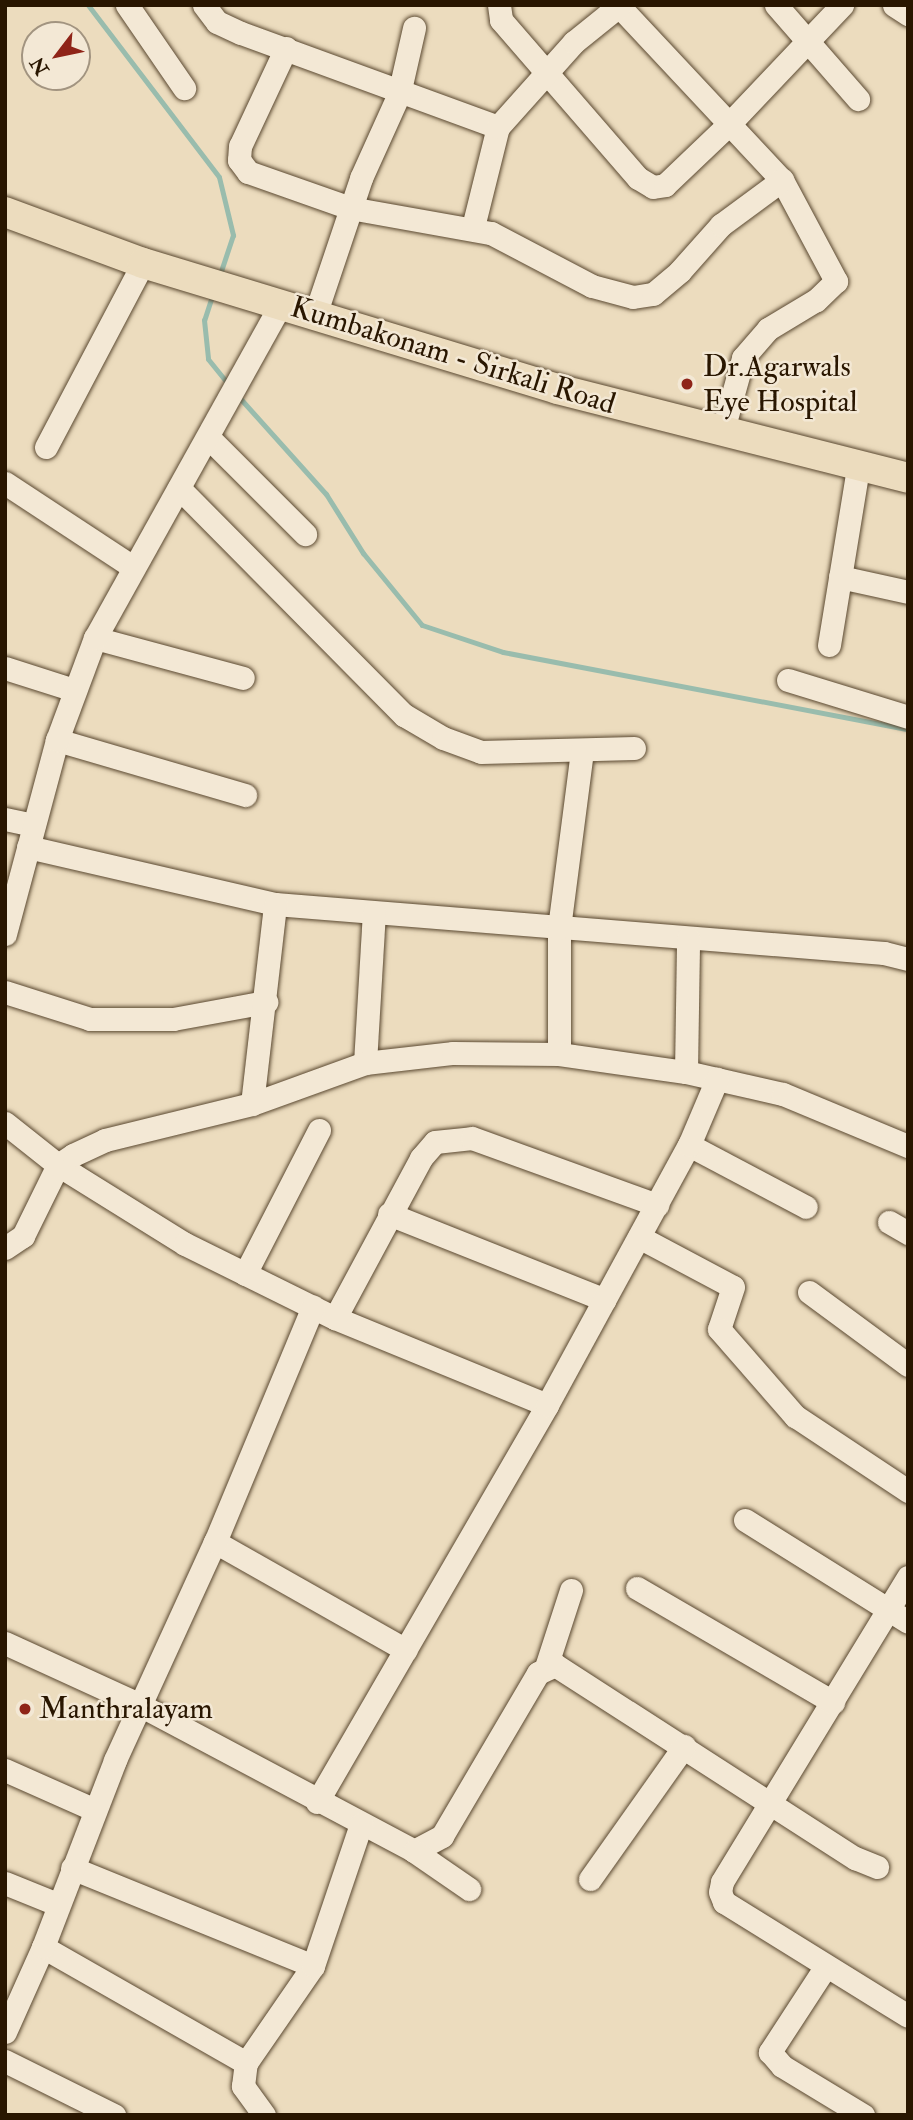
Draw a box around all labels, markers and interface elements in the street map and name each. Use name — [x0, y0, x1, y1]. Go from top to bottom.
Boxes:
north arrow — [21, 21, 91, 91]
text: N — [25, 53, 55, 80]
street label: Kumbakonam - Sirkali Road — [286, 289, 620, 423]
place label: Dr.Agarwals Eye Hospital — [703, 349, 857, 420]
marker: Dr.Agarwals Eye Hospital — [677, 374, 697, 394]
place label: Manthralayam — [39, 1691, 213, 1727]
marker: Manthralayam — [17, 1701, 33, 1717]

